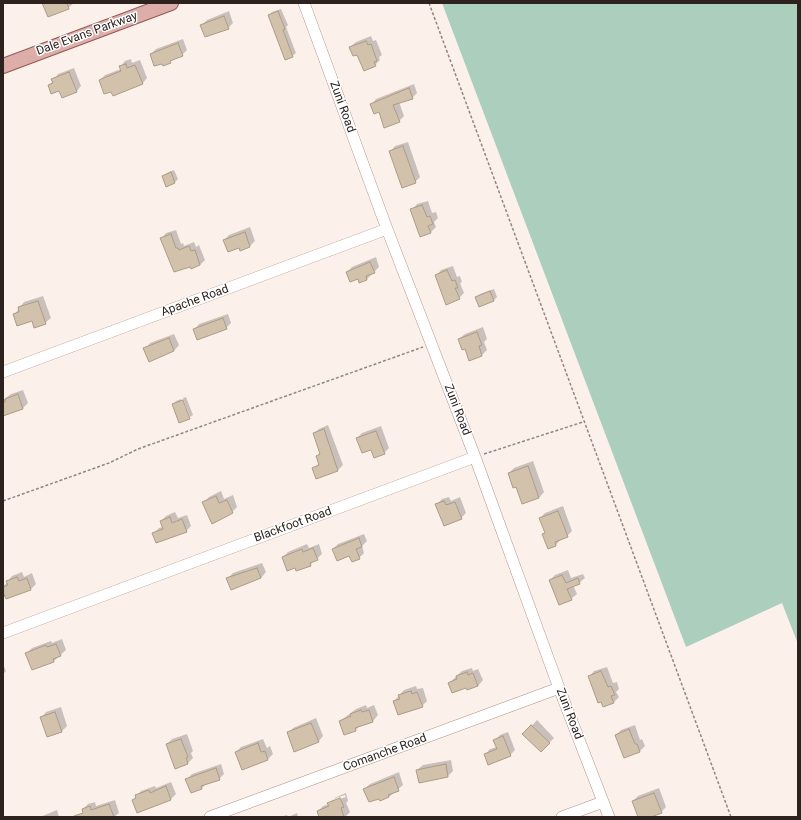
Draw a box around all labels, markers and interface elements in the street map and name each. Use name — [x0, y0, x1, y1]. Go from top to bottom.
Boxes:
street label: Dale Evans Parkway — [34, 9, 140, 59]
street label: Zuni Road — [326, 79, 358, 135]
street label: Apache Road — [159, 282, 231, 320]
street label: Zuni Road — [441, 382, 473, 438]
street label: Blackfoot Road — [252, 504, 334, 546]
street label: Zuni Road — [553, 686, 585, 742]
street label: Comanche Road — [341, 731, 429, 775]

